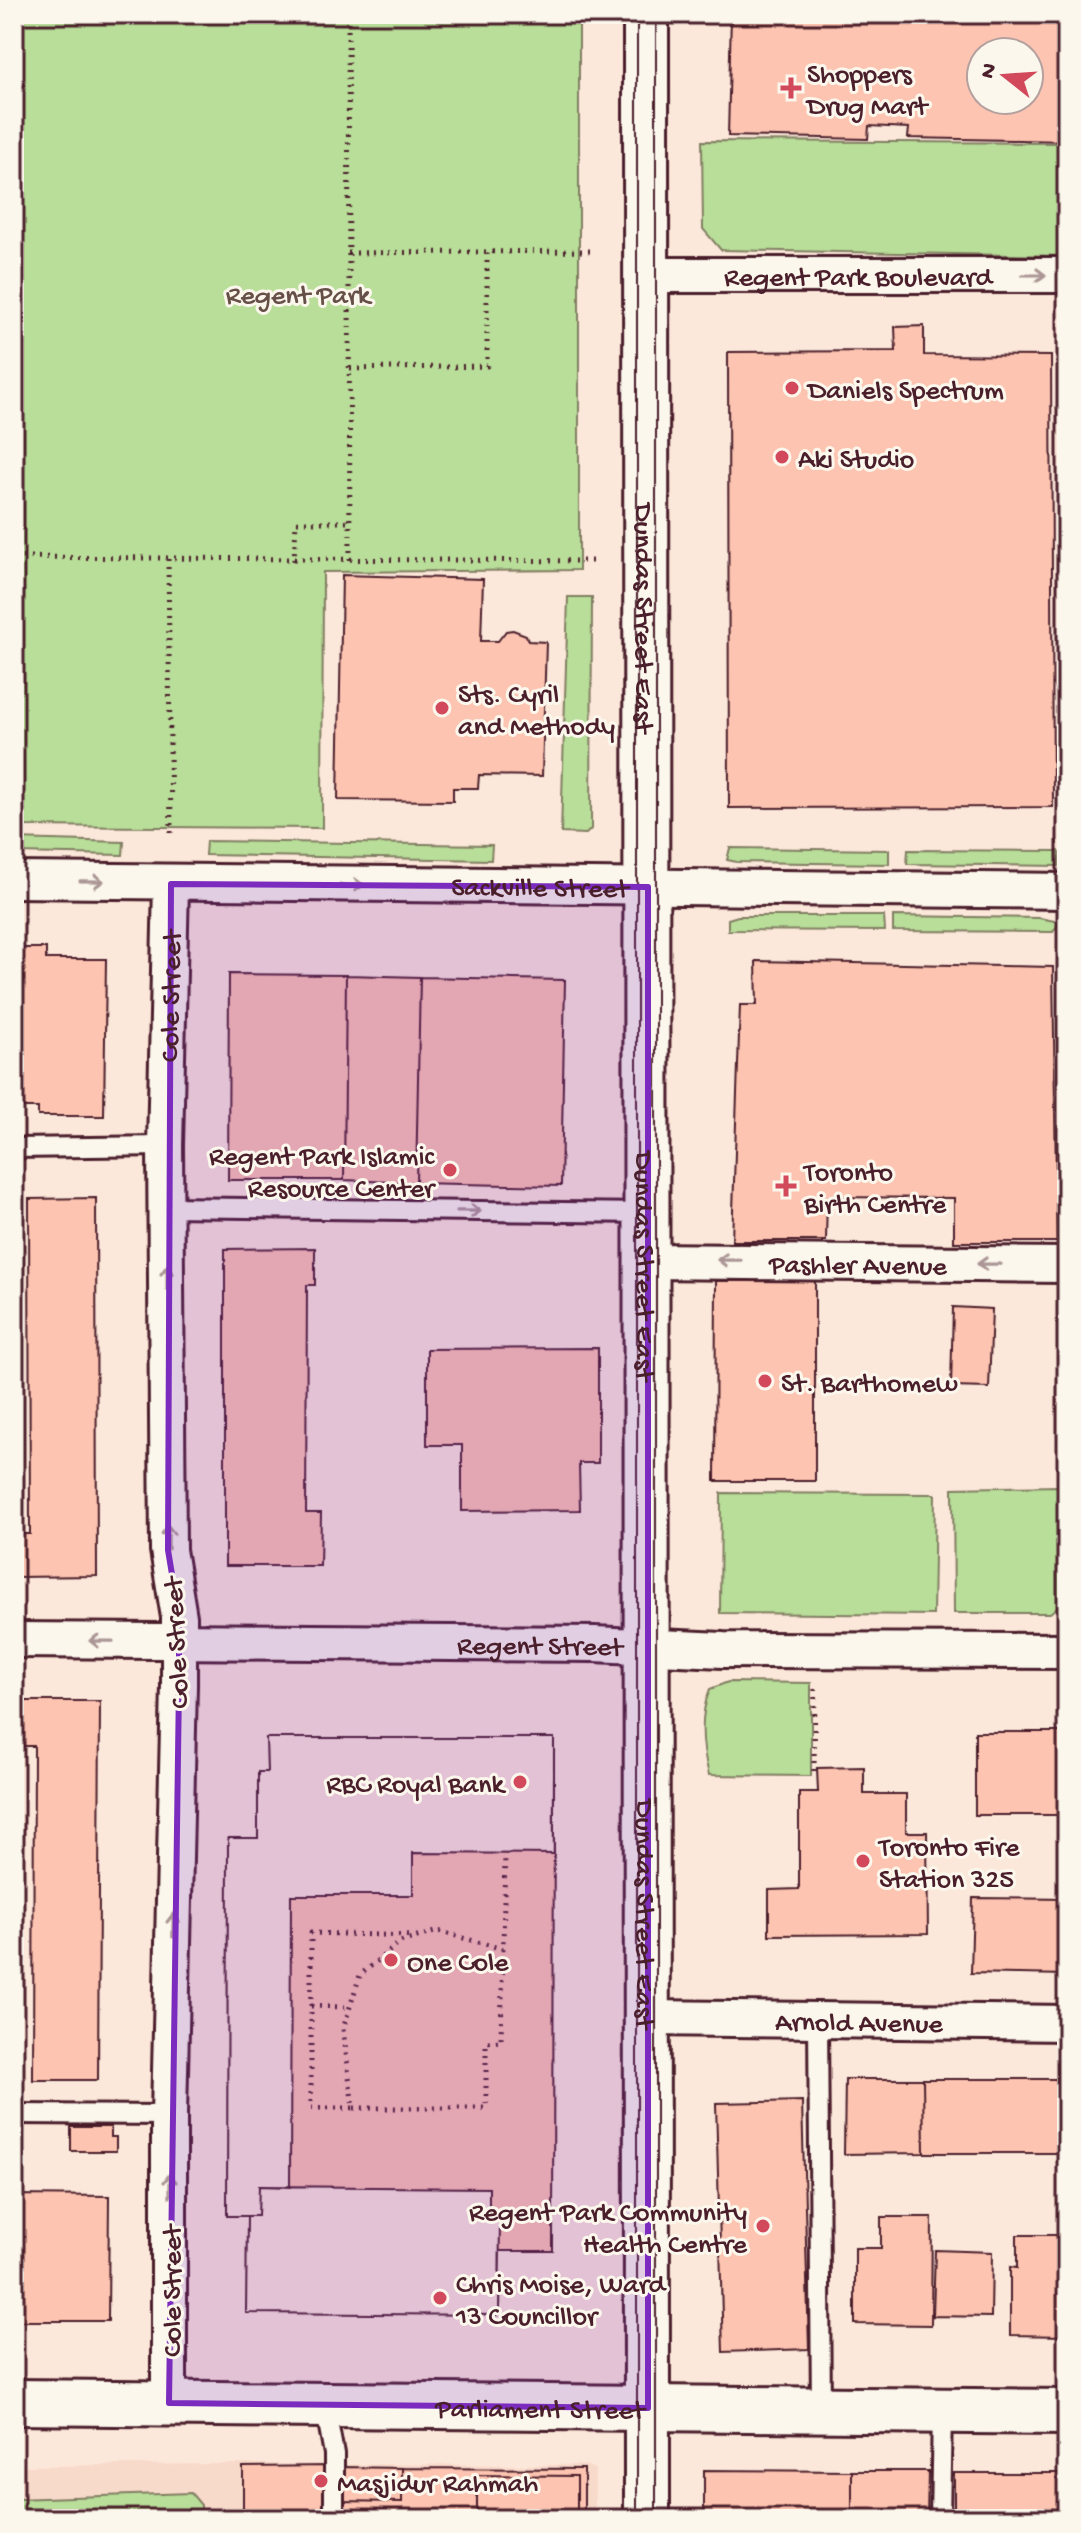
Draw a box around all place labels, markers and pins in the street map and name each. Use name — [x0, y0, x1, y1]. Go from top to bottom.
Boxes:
place label: Shoppers Drug Mart — [805, 60, 930, 125]
marker: Shoppers Drug Mart — [782, 79, 800, 97]
place label: Daniels Spectrum — [806, 376, 1004, 409]
marker: Daniels Spectrum — [783, 379, 801, 397]
place label: Aki Studio — [798, 445, 914, 478]
marker: Aki Studio — [773, 448, 791, 466]
place label: Sts. Cyril and Methody — [458, 680, 615, 745]
marker: Sts. Cyril and Methody — [433, 699, 451, 717]
place label: Regent Park Islamic Resource Center — [209, 1142, 436, 1207]
place label: Toronto Birth Centre — [802, 1158, 947, 1223]
marker: Regent Park Islamic Resource Center — [441, 1161, 459, 1179]
marker: Toronto Birth Centre — [775, 1175, 797, 1197]
place label: St. Barthomew — [781, 1369, 958, 1402]
marker: St. Barthomew — [756, 1372, 774, 1390]
place label: RBC Royal Bank — [326, 1770, 507, 1803]
marker: RBC Royal Bank — [511, 1773, 529, 1791]
place label: Toronto Fire Station 325 — [877, 1833, 1020, 1898]
marker: Toronto Fire Station 325 — [854, 1852, 872, 1870]
place label: One Cole — [407, 1948, 509, 1981]
marker: One Cole — [382, 1951, 400, 1969]
place label: Regent Park Community Health Centre — [469, 2198, 748, 2263]
marker: Regent Park Community Health Centre — [754, 2217, 772, 2235]
place label: Chris Moise, Ward 13 Councillor — [455, 2270, 668, 2335]
marker: Chris Moise, Ward 13 Councillor — [431, 2289, 449, 2307]
place label: Masjidur Rahmah — [337, 2469, 538, 2502]
marker: Masjidur Rahmah — [312, 2472, 330, 2490]

